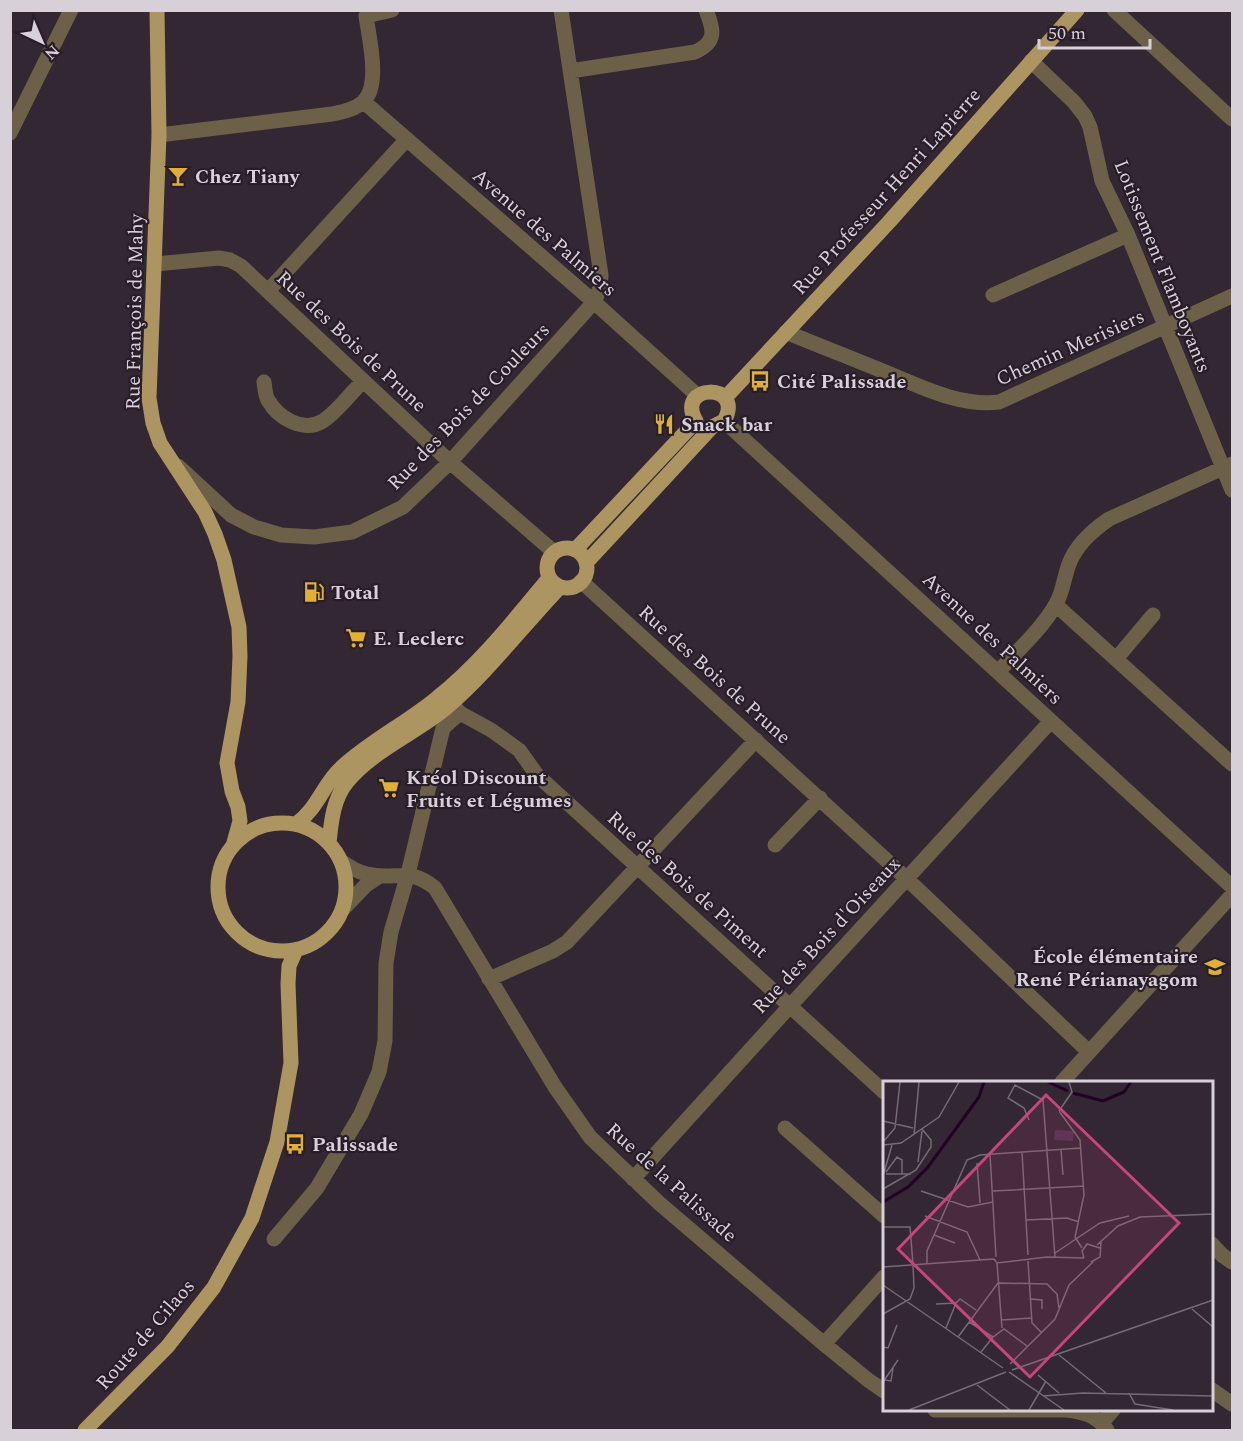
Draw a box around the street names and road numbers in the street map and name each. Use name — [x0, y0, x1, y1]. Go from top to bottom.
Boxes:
street label: Rue Professeur Henri Lapierre — [785, 81, 988, 302]
street label: Lotissement Flamboyants — [1106, 155, 1219, 377]
street label: Avenue des Palmiers — [465, 161, 623, 304]
street label: Rue François de Mahy — [118, 212, 152, 410]
street label: Rue des Bois de Prune — [269, 264, 433, 420]
street label: Chemin Merisiers — [991, 302, 1150, 394]
street label: Rue des Bois de Couleurs — [380, 316, 557, 497]
street label: Avenue des Palmiers — [915, 565, 1069, 712]
street label: Rue des Bois de Prune — [631, 598, 797, 752]
street label: Rue des Bois de Piment — [600, 804, 775, 966]
street label: Rue des Bois d'Oiseaux — [746, 850, 908, 1021]
street label: Rue de la Palissade — [599, 1116, 744, 1250]
street label: Route de Cilaos — [89, 1272, 203, 1397]

